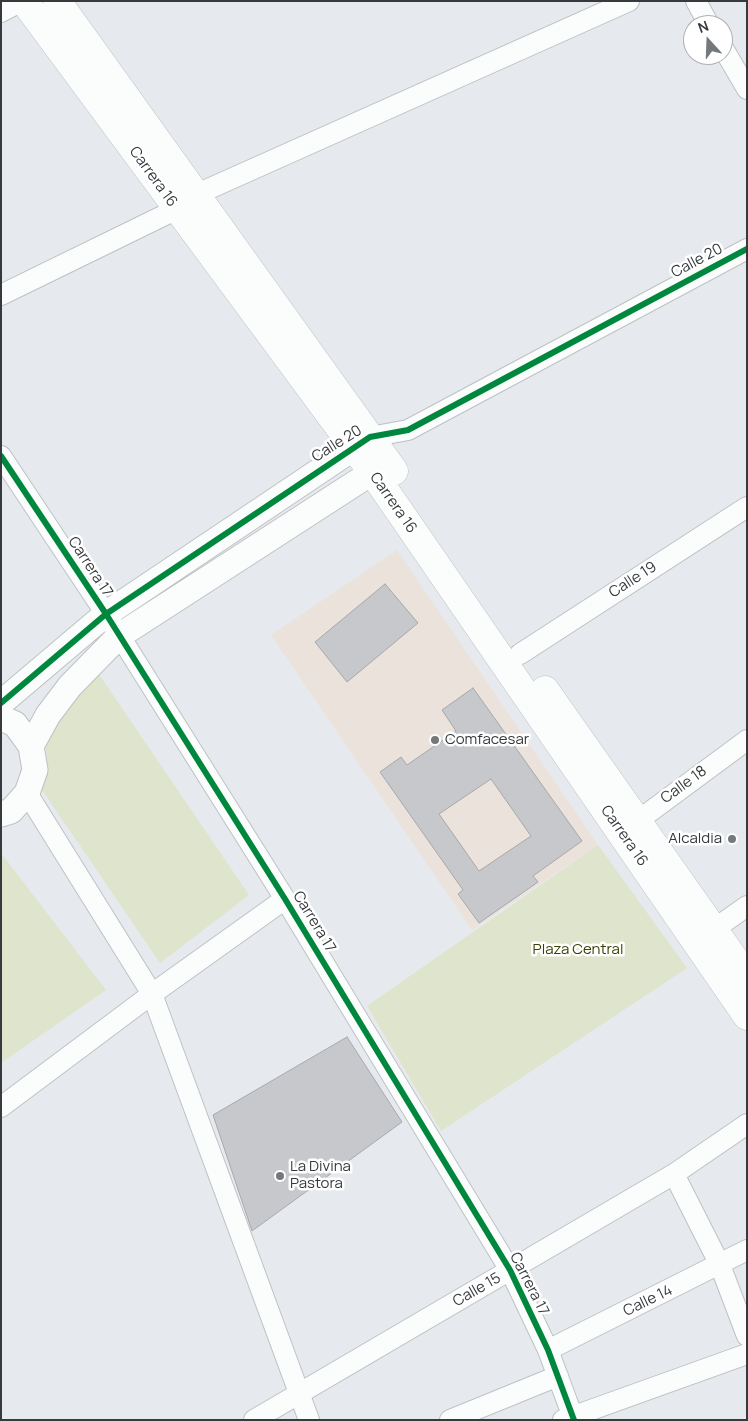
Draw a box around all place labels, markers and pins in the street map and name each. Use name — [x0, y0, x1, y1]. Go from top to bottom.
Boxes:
place label: Comfacesar — [445, 731, 529, 749]
marker: Comfacesar — [429, 734, 441, 746]
place label: Alcaldia — [668, 830, 722, 848]
marker: Alcaldia — [726, 833, 738, 845]
place label: La Divina Pastora — [290, 1158, 351, 1193]
marker: La Divina Pastora — [274, 1170, 286, 1182]

